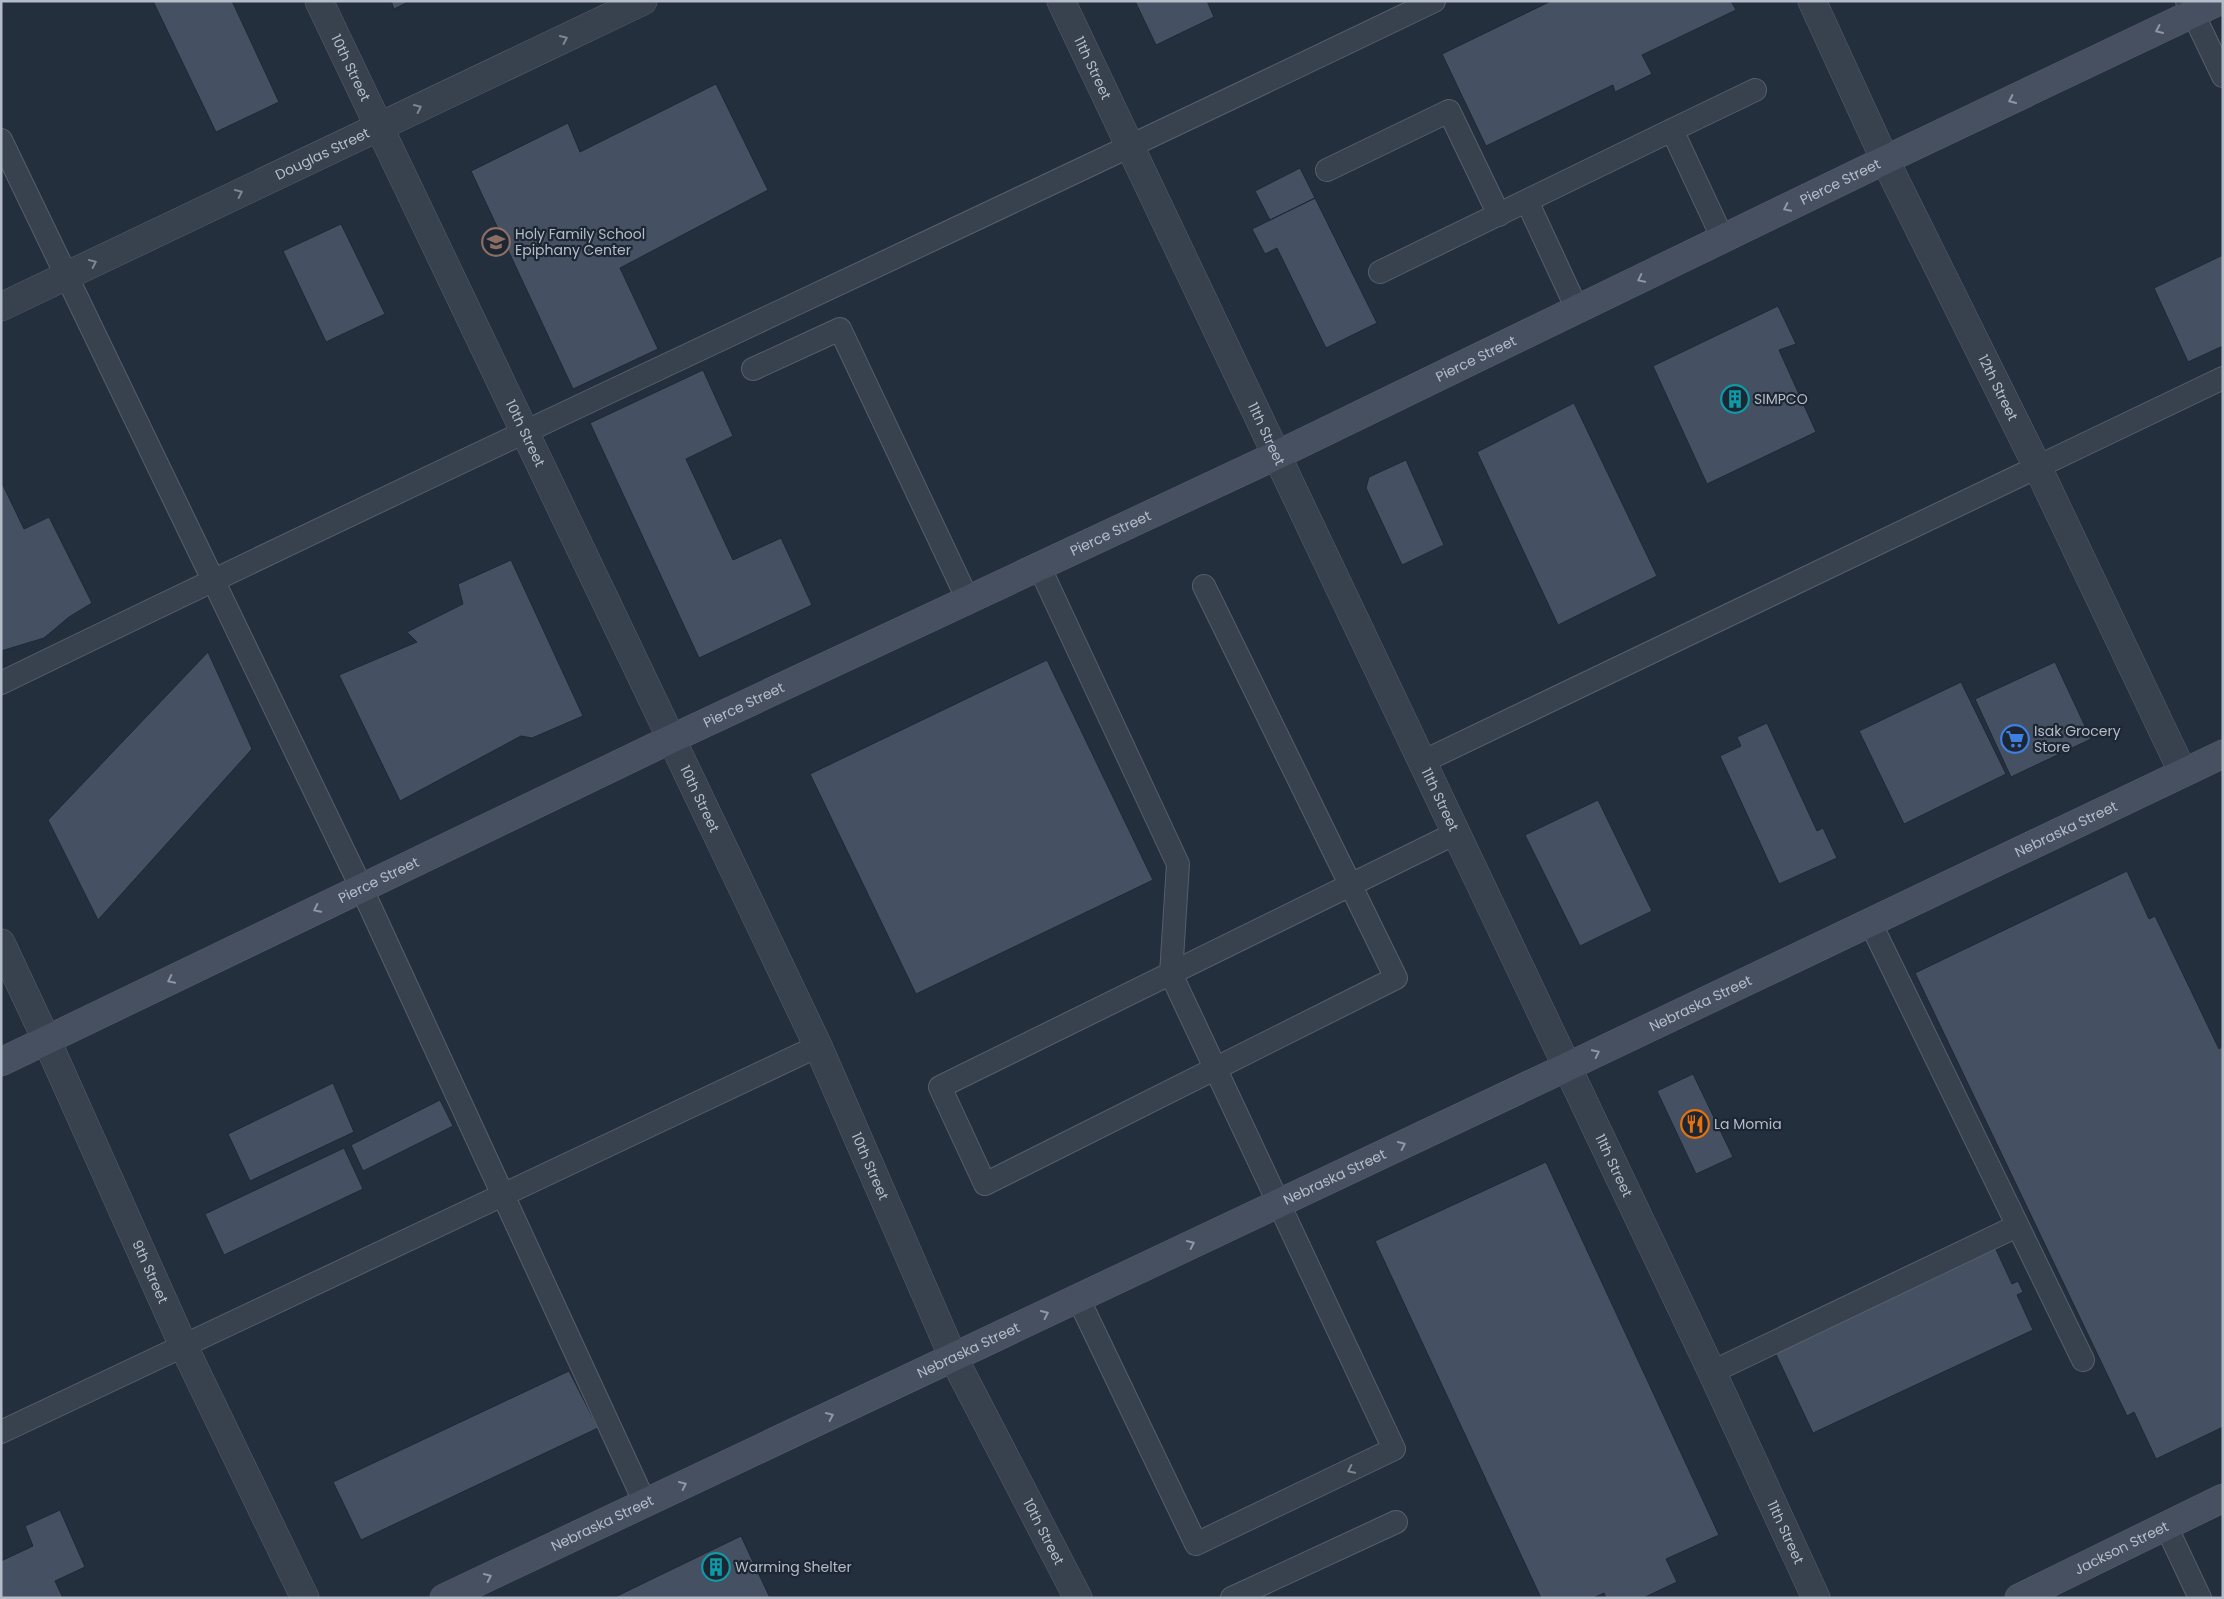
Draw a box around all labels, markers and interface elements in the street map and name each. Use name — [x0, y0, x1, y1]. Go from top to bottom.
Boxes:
one-way arrow — [2155, 23, 2164, 34]
street label: 10th Street — [326, 31, 375, 105]
street label: 11th Street — [1069, 33, 1116, 103]
one-way arrow — [559, 35, 568, 45]
one-way arrow — [2008, 93, 2017, 104]
one-way arrow — [413, 104, 422, 115]
street label: Douglas Street — [272, 123, 373, 185]
street label: Pierce Street — [1796, 154, 1884, 210]
one-way arrow — [234, 189, 243, 199]
one-way arrow — [1783, 202, 1792, 212]
place label: Holy Family School Epiphany Center — [515, 224, 645, 260]
school or university icon: Holy Family School Epiphany Center — [481, 227, 511, 257]
one-way arrow — [88, 259, 97, 269]
one-way arrow — [1637, 272, 1646, 282]
street label: Pierce Street — [1432, 330, 1520, 387]
street label: 12th Street — [1973, 351, 2023, 424]
building icon: SIMPCO — [1720, 384, 1750, 414]
place label: SIMPCO — [1754, 389, 1808, 409]
street label: 10th Street — [501, 396, 550, 470]
street label: 11th Street — [1243, 399, 1290, 469]
street label: Pierce Street — [1067, 506, 1154, 561]
street label: Pierce Street — [700, 677, 787, 733]
place label: Isak Grocery Store — [2034, 721, 2121, 757]
supermarket icon: Isak Grocery Store — [2000, 724, 2030, 754]
street label: 10th Street — [675, 762, 724, 836]
street label: 11th Street — [1417, 765, 1464, 834]
street label: Nebraska Street — [2011, 796, 2121, 862]
street label: Pierce Street — [335, 852, 422, 908]
one-way arrow — [313, 902, 322, 913]
street label: Nebraska Street — [1646, 970, 1755, 1036]
one-way arrow — [167, 974, 176, 984]
one-way arrow — [1591, 1049, 1600, 1059]
restaurant icon: La Momia — [1680, 1109, 1710, 1139]
place label: La Momia — [1714, 1114, 1782, 1134]
street label: 10th Street — [847, 1129, 894, 1203]
street label: 11th Street — [1590, 1130, 1637, 1200]
one-way arrow — [1397, 1141, 1406, 1151]
street label: Nebraska Street — [1280, 1144, 1389, 1210]
street label: 9th Street — [127, 1237, 173, 1307]
one-way arrow — [1186, 1240, 1195, 1250]
one-way arrow — [1039, 1310, 1048, 1320]
street label: Nebraska Street — [914, 1317, 1023, 1383]
one-way arrow — [825, 1411, 834, 1422]
one-way arrow — [1347, 1463, 1356, 1473]
one-way arrow — [678, 1481, 687, 1491]
street label: Nebraska Street — [548, 1490, 657, 1556]
street label: 10th Street — [1018, 1495, 1069, 1568]
street label: 11th Street — [1762, 1497, 1809, 1567]
street label: Jackson Street — [2071, 1516, 2172, 1579]
building icon: Warming Shelter — [701, 1552, 731, 1582]
place label: Warming Shelter — [735, 1557, 852, 1577]
one-way arrow — [483, 1573, 492, 1583]

